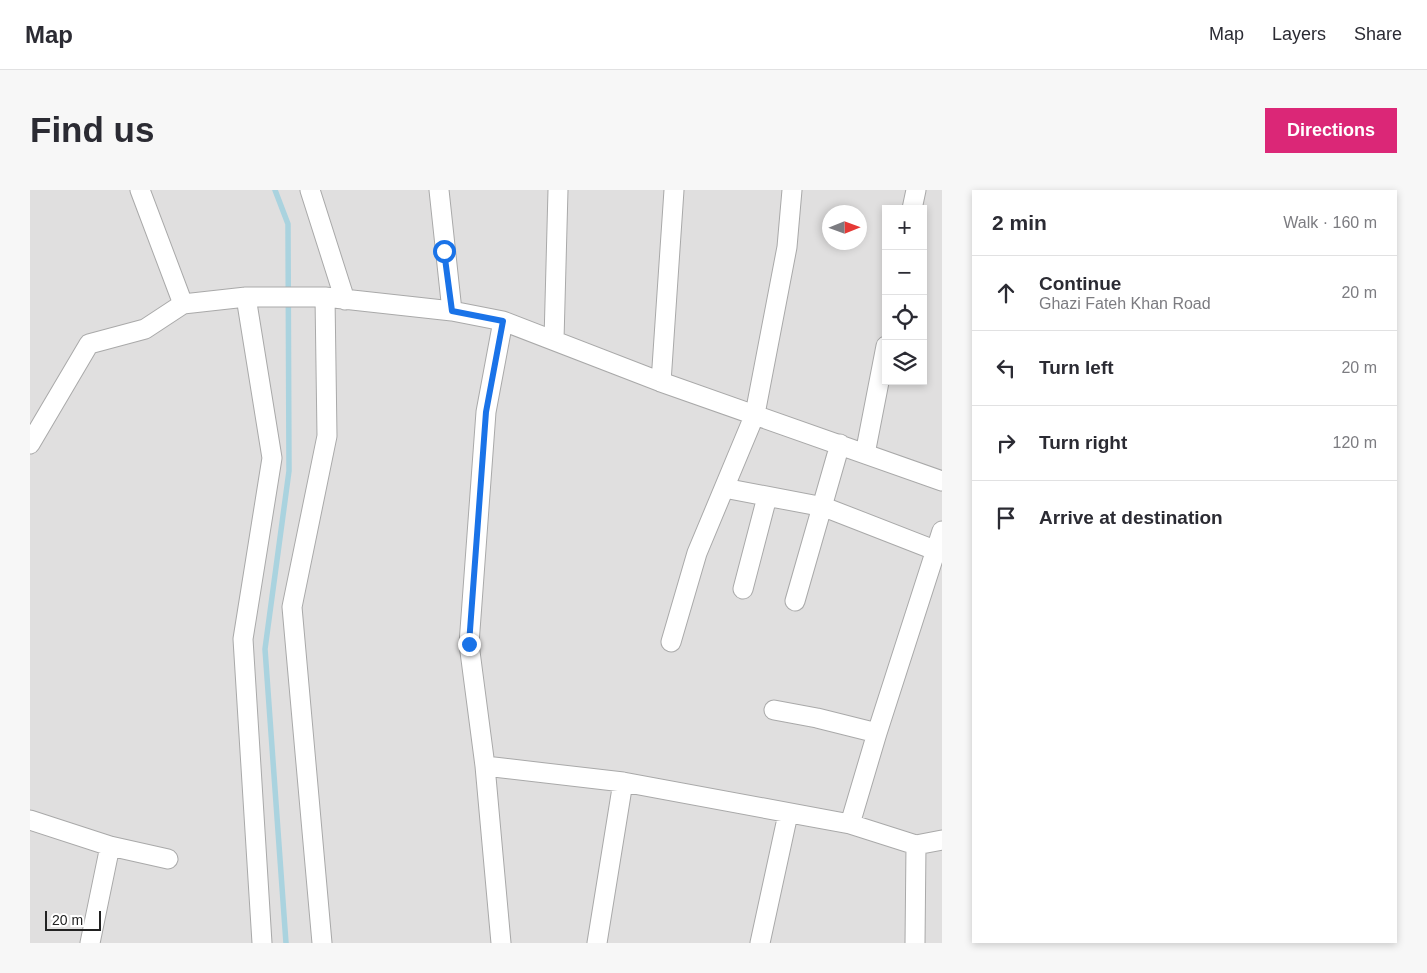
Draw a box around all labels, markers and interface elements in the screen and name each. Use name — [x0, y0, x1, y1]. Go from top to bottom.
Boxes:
text: Map — [25, 21, 73, 48]
text: Map — [1209, 24, 1244, 44]
text: Layers — [1272, 24, 1326, 44]
text: Share — [1354, 24, 1402, 44]
button: Directions — [1265, 108, 1397, 153]
text: Find us — [30, 110, 154, 149]
north arrow — [822, 205, 867, 250]
map controls — [882, 205, 927, 385]
button: + — [882, 205, 927, 250]
text: 2 min — [992, 211, 1047, 234]
text: Walk · 160 m — [1283, 214, 1377, 231]
route start — [433, 240, 456, 263]
button: − — [882, 250, 927, 295]
text: Continue — [1039, 273, 1121, 294]
icon: ahead — [992, 279, 1020, 307]
text: 20 m — [1341, 284, 1377, 301]
button: locate — [882, 295, 927, 340]
text: Ghazi Fateh Khan Road — [1039, 295, 1211, 312]
button: layers — [882, 340, 927, 385]
icon: left — [992, 354, 1020, 382]
text: Turn left — [1039, 357, 1114, 378]
text: 20 m — [1341, 359, 1377, 376]
icon: right — [992, 429, 1020, 457]
text: Turn right — [1039, 432, 1127, 453]
text: 120 m — [1333, 434, 1377, 451]
icon: arrive — [992, 504, 1020, 532]
text: Arrive at destination — [1039, 507, 1223, 528]
route end — [458, 633, 481, 656]
scale bar — [45, 908, 101, 931]
text: 20 m — [52, 912, 83, 928]

